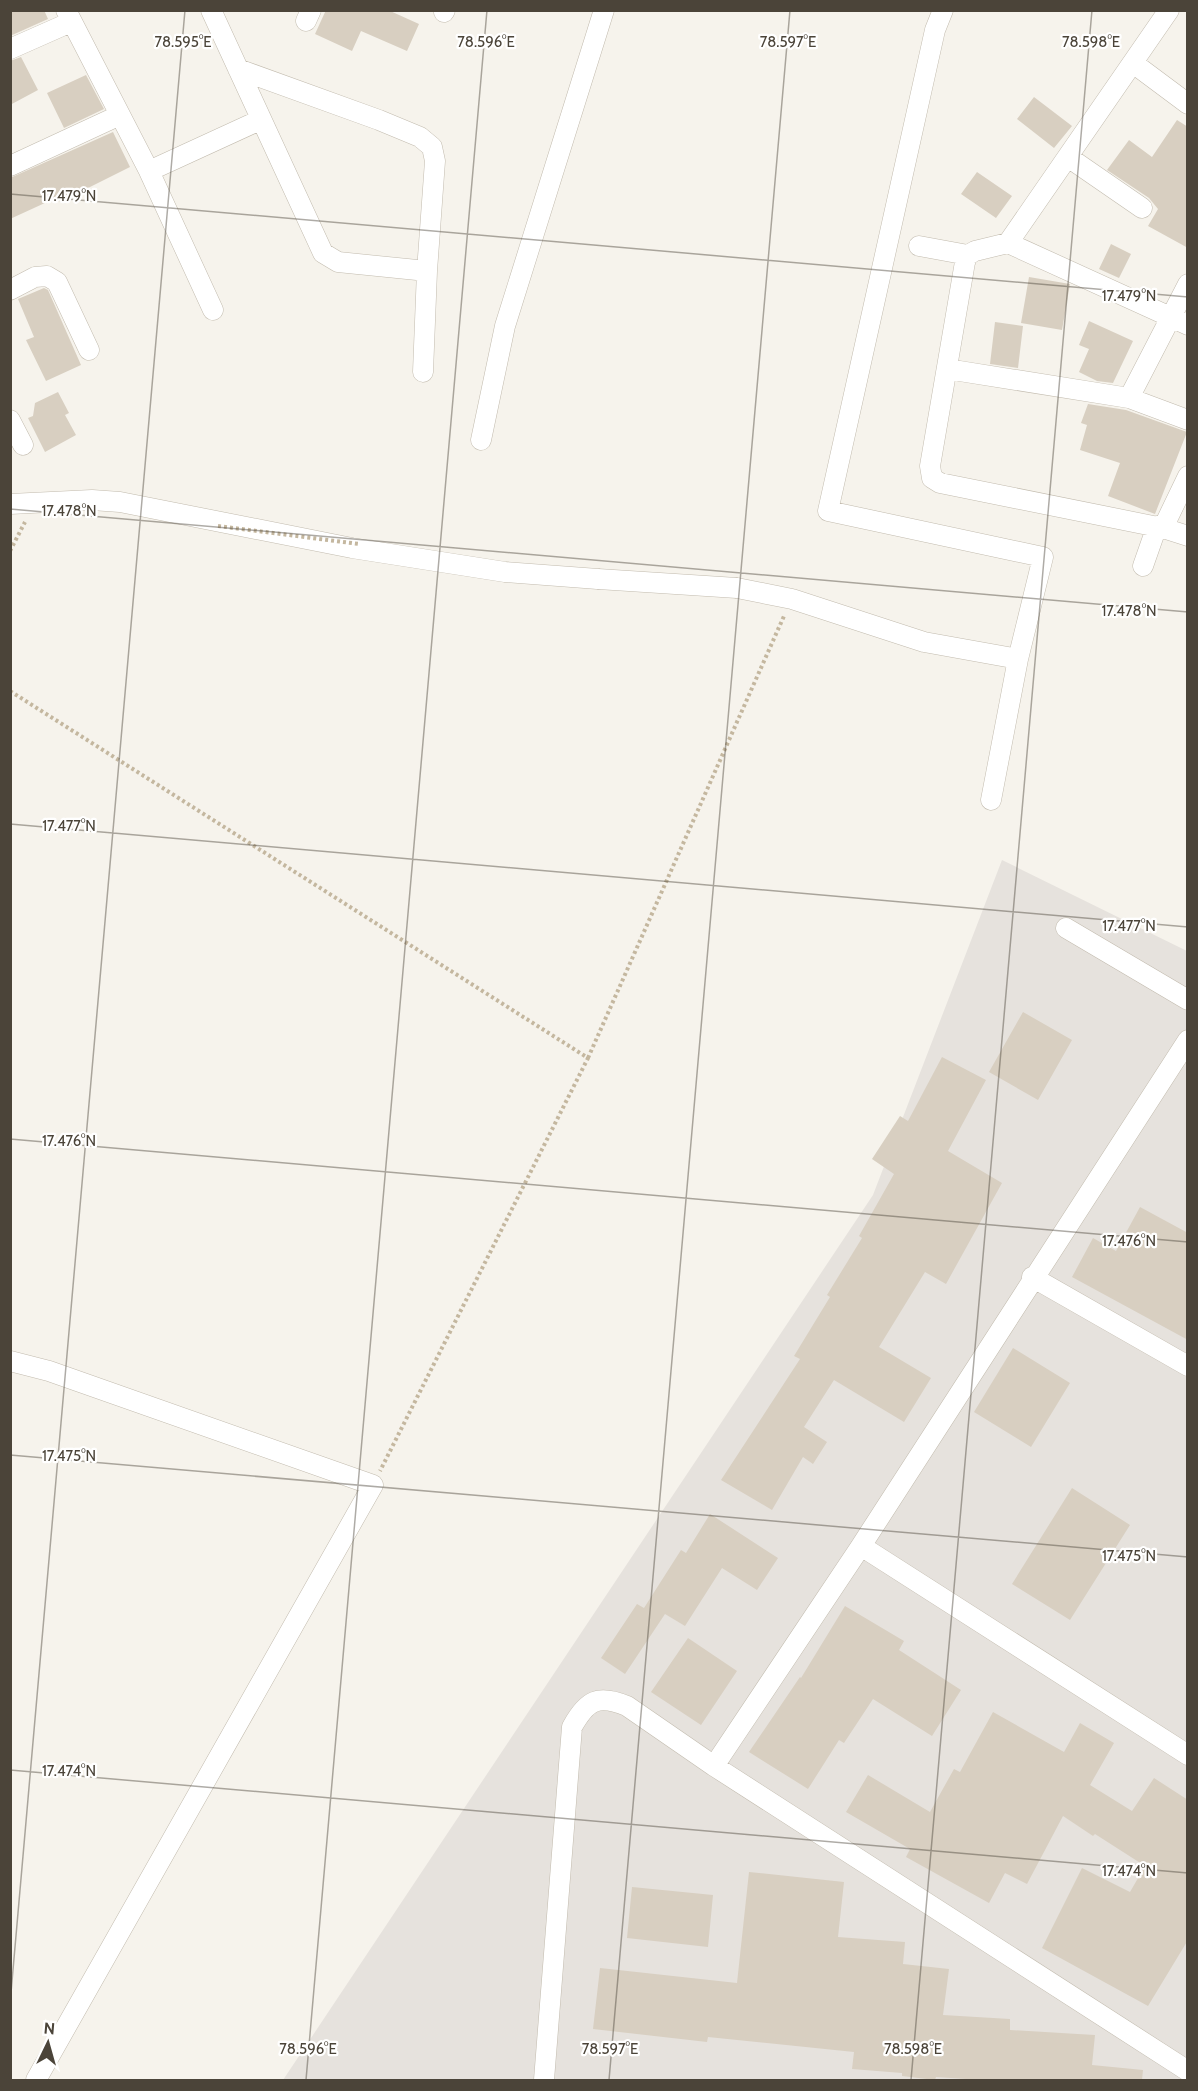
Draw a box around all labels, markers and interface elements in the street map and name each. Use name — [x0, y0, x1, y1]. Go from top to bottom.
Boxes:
text: 78.595°E — [154, 33, 212, 51]
text: 78.596°E — [457, 33, 515, 51]
text: 78.597°E — [760, 33, 816, 51]
text: 78.598°E — [1062, 33, 1120, 51]
text: 17.479°N — [42, 187, 96, 205]
text: 17.479°N — [1102, 287, 1156, 305]
text: 17.478°N — [41, 502, 97, 520]
text: 17.478°N — [1101, 602, 1157, 620]
text: 17.477°N — [42, 817, 96, 835]
text: 17.477°N — [1102, 917, 1156, 935]
text: 17.476°N — [42, 1132, 96, 1150]
text: 17.476°N — [1102, 1232, 1156, 1250]
text: 17.475°N — [42, 1447, 96, 1465]
text: 17.475°N — [1102, 1547, 1156, 1565]
text: 17.474°N — [42, 1762, 96, 1780]
text: 17.474°N — [1102, 1862, 1156, 1880]
north arrow — [18, 2013, 78, 2073]
text: N — [43, 2019, 56, 2039]
text: 78.596°E — [279, 2040, 337, 2058]
text: 78.597°E — [582, 2040, 638, 2058]
text: 78.598°E — [884, 2040, 942, 2058]

